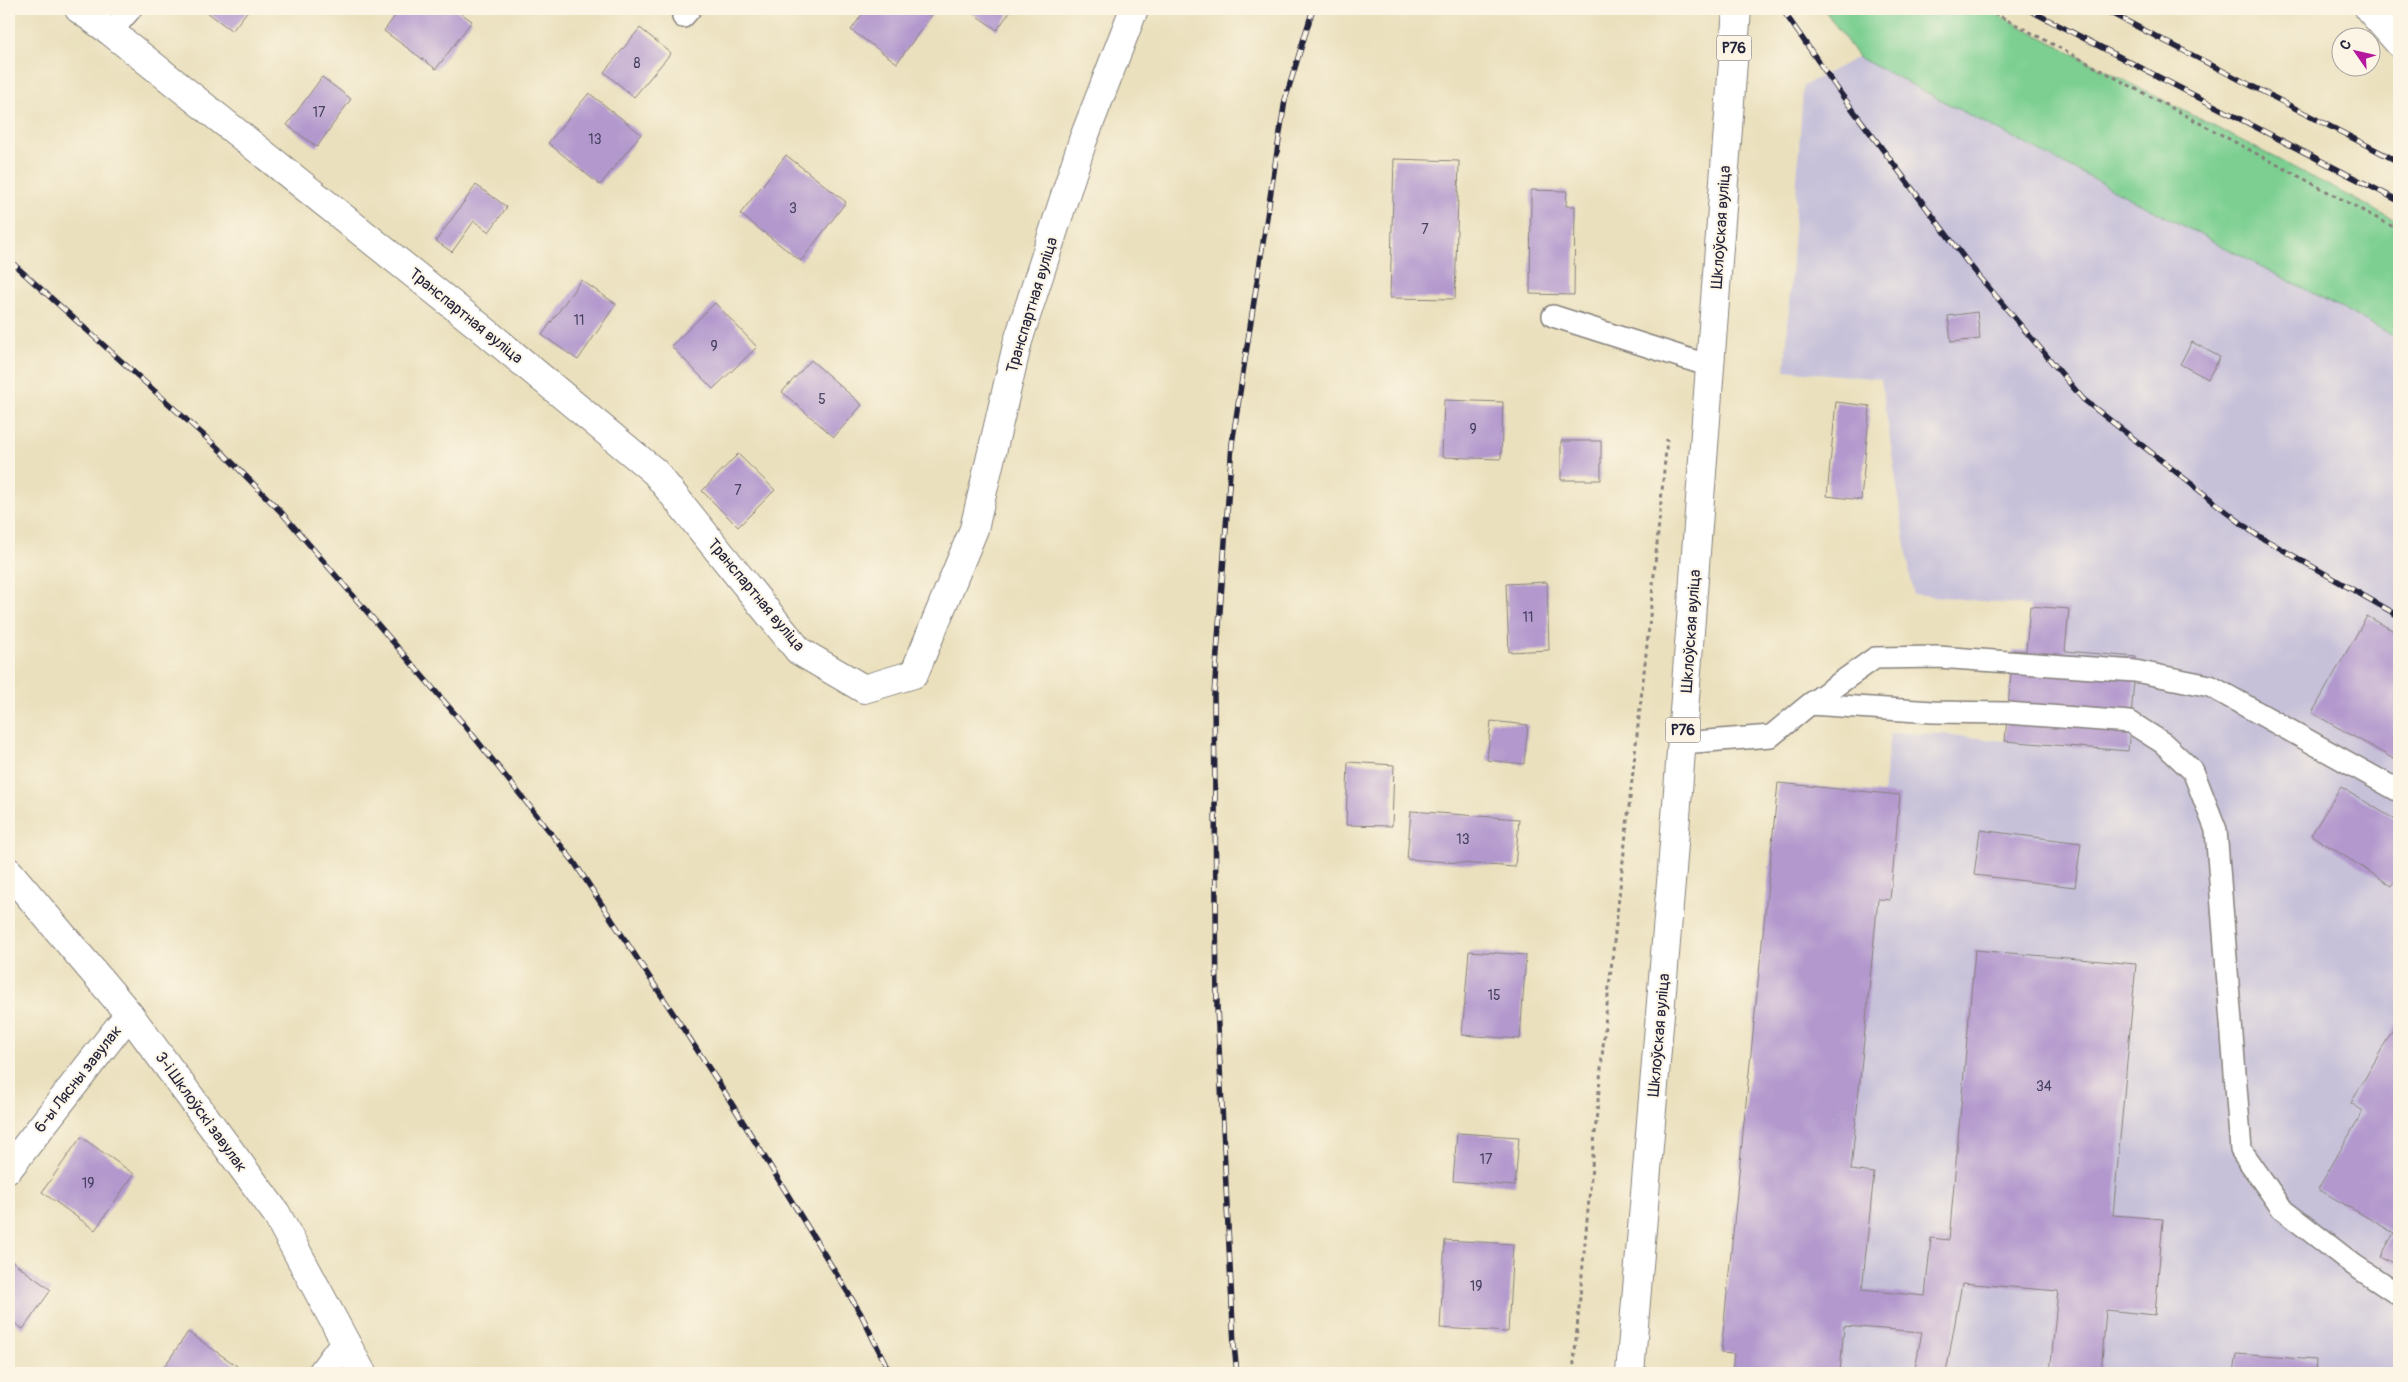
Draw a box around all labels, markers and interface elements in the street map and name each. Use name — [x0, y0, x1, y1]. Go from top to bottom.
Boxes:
north arrow — [2330, 28, 2380, 78]
road number: Р76 — [1716, 36, 1752, 60]
text: С — [2336, 36, 2355, 53]
house number: 8 — [633, 55, 641, 72]
house number: 17 — [313, 104, 326, 121]
house number: 13 — [588, 131, 602, 148]
street label: Шклоўская вуліца — [1707, 165, 1735, 289]
house number: 3 — [789, 200, 797, 217]
house number: 7 — [1421, 221, 1429, 238]
street label: Транспартная вуліца — [1002, 235, 1062, 375]
street label: Транспартная вуліца — [405, 264, 527, 368]
house number: 11 — [574, 312, 584, 329]
house number: 9 — [710, 338, 718, 355]
house number: 5 — [818, 391, 826, 408]
house number: 9 — [1469, 421, 1477, 438]
house number: 7 — [734, 482, 742, 499]
street label: Транспартная вуліца — [703, 535, 809, 655]
street label: Шклоўская вуліца — [1677, 569, 1705, 693]
house number: 11 — [1523, 609, 1533, 626]
road number: Р76 — [1666, 718, 1700, 742]
house number: 13 — [1456, 831, 1470, 848]
street label: Шклоўская вуліца — [1644, 973, 1674, 1097]
house number: 15 — [1487, 987, 1501, 1004]
street label: 6-ы Лясны завулак — [30, 1021, 126, 1137]
street label: 3-і Шклоўскі завулак — [151, 1048, 251, 1176]
house number: 34 — [2036, 1078, 2052, 1095]
house number: 17 — [1480, 1151, 1493, 1168]
house number: 19 — [82, 1175, 94, 1192]
house number: 19 — [1470, 1278, 1482, 1295]

